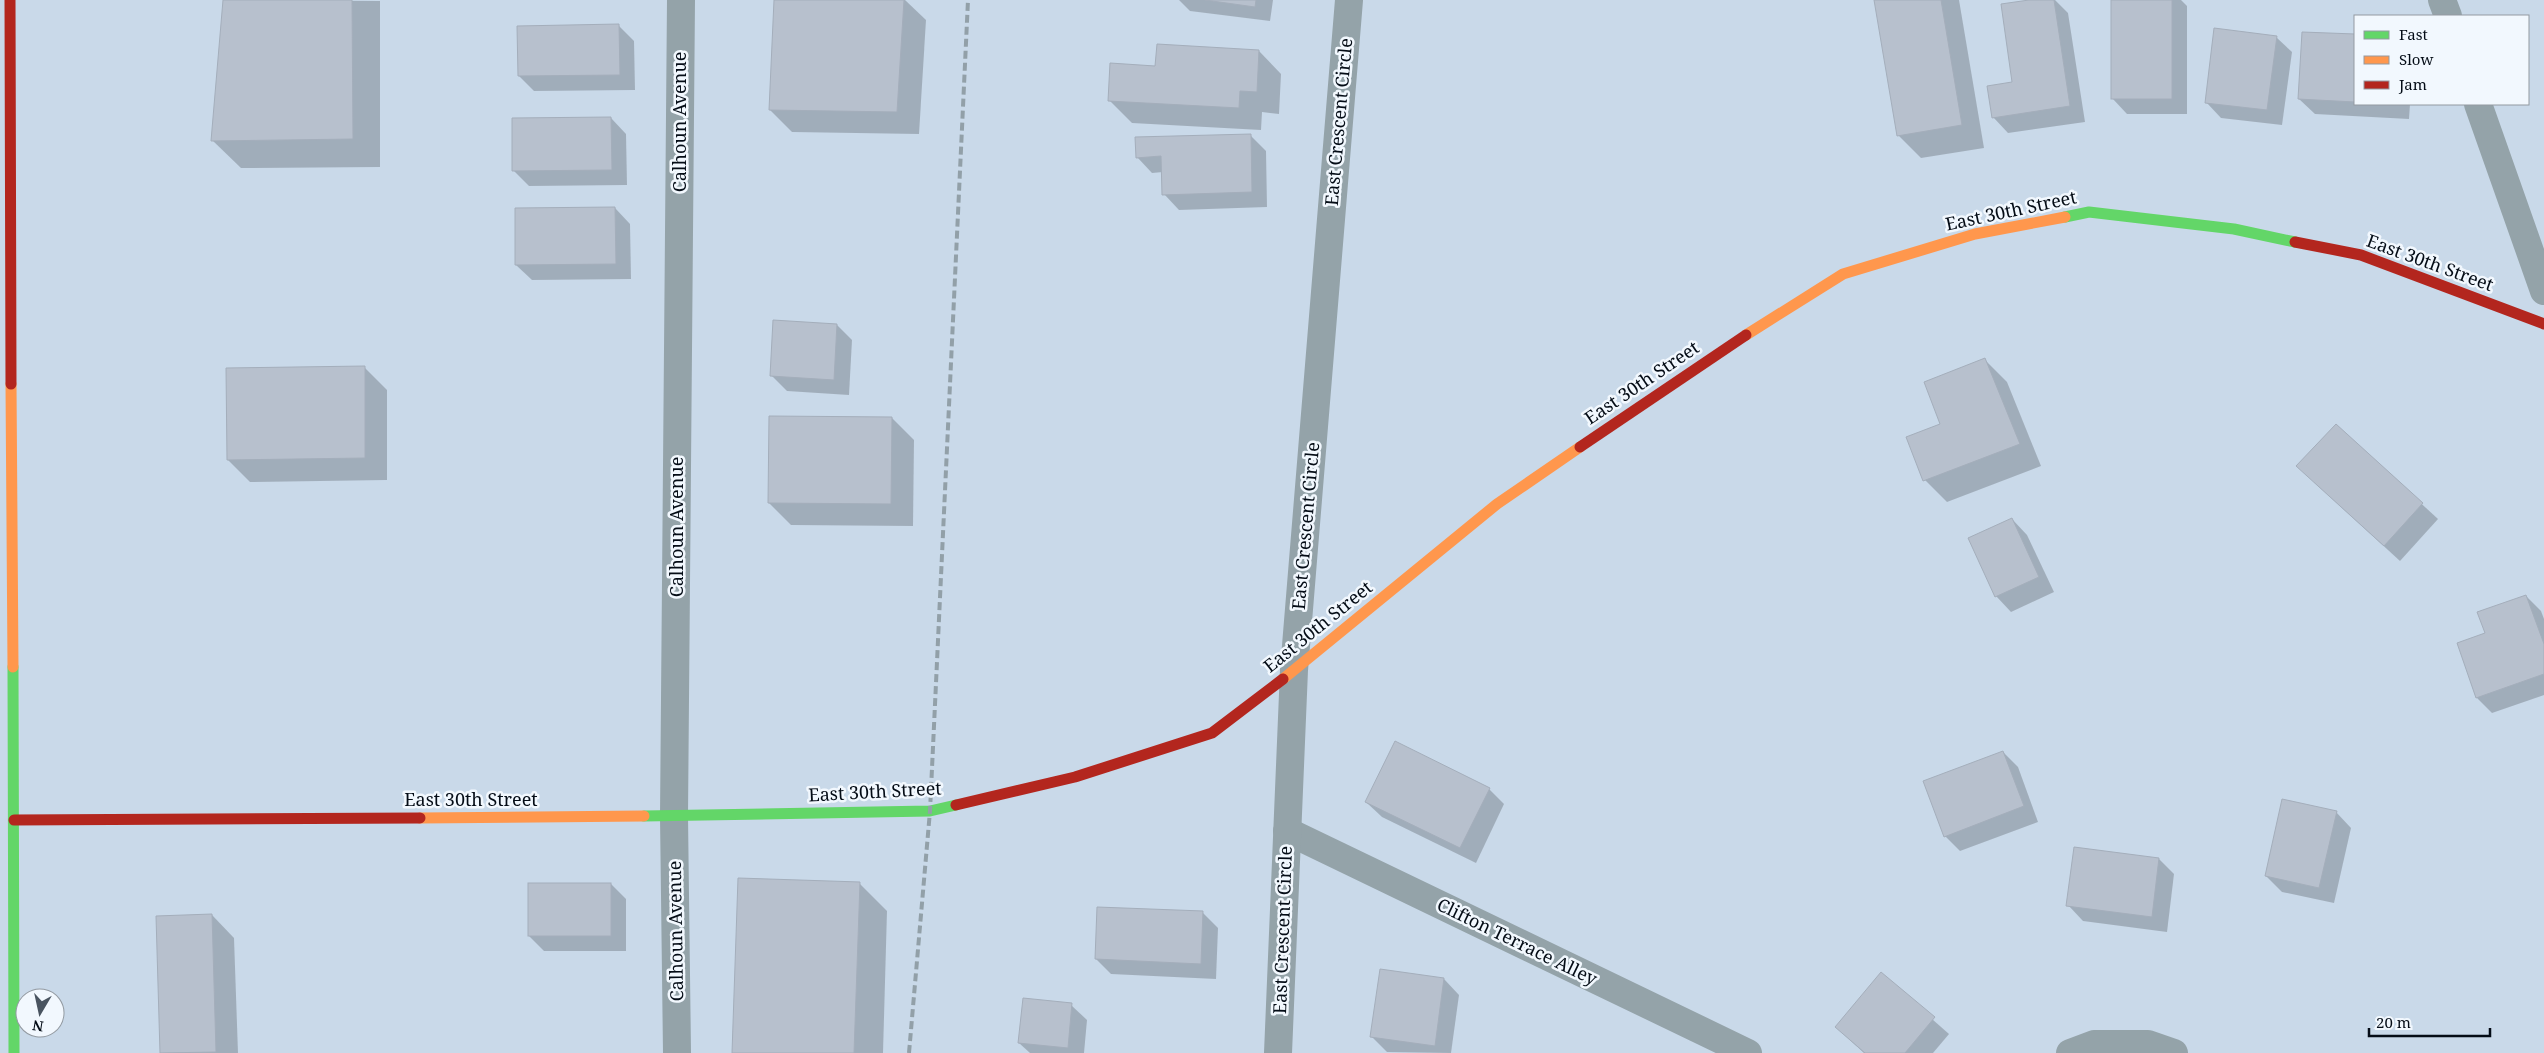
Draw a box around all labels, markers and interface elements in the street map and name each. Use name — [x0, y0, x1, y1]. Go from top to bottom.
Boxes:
legend — [2354, 15, 2529, 105]
text: Fast — [2399, 24, 2428, 44]
street label: East Crescent Circle — [1319, 37, 1357, 207]
text: Slow — [2399, 49, 2433, 69]
street label: Calhoun Avenue — [667, 52, 691, 192]
text: Jam — [2398, 74, 2427, 94]
street label: East 30th Street — [1943, 184, 2078, 236]
street label: East 30th Street — [2364, 228, 2497, 296]
street label: East 30th Street — [1579, 335, 1703, 429]
street label: East Crescent Circle — [1286, 441, 1324, 611]
street label: Calhoun Avenue — [664, 457, 688, 597]
street label: East 30th Street — [1258, 575, 1377, 677]
street label: East 30th Street — [808, 776, 942, 806]
street label: East 30th Street — [404, 787, 538, 811]
street label: East Crescent Circle — [1267, 845, 1297, 1014]
street label: Calhoun Avenue — [662, 860, 688, 1002]
street label: Clifton Terrace Alley — [1433, 892, 1602, 991]
north arrow — [15, 988, 65, 1038]
scale bar — [2369, 1006, 2490, 1038]
text: 20 m — [2376, 1012, 2411, 1032]
text: N — [31, 1016, 45, 1037]

